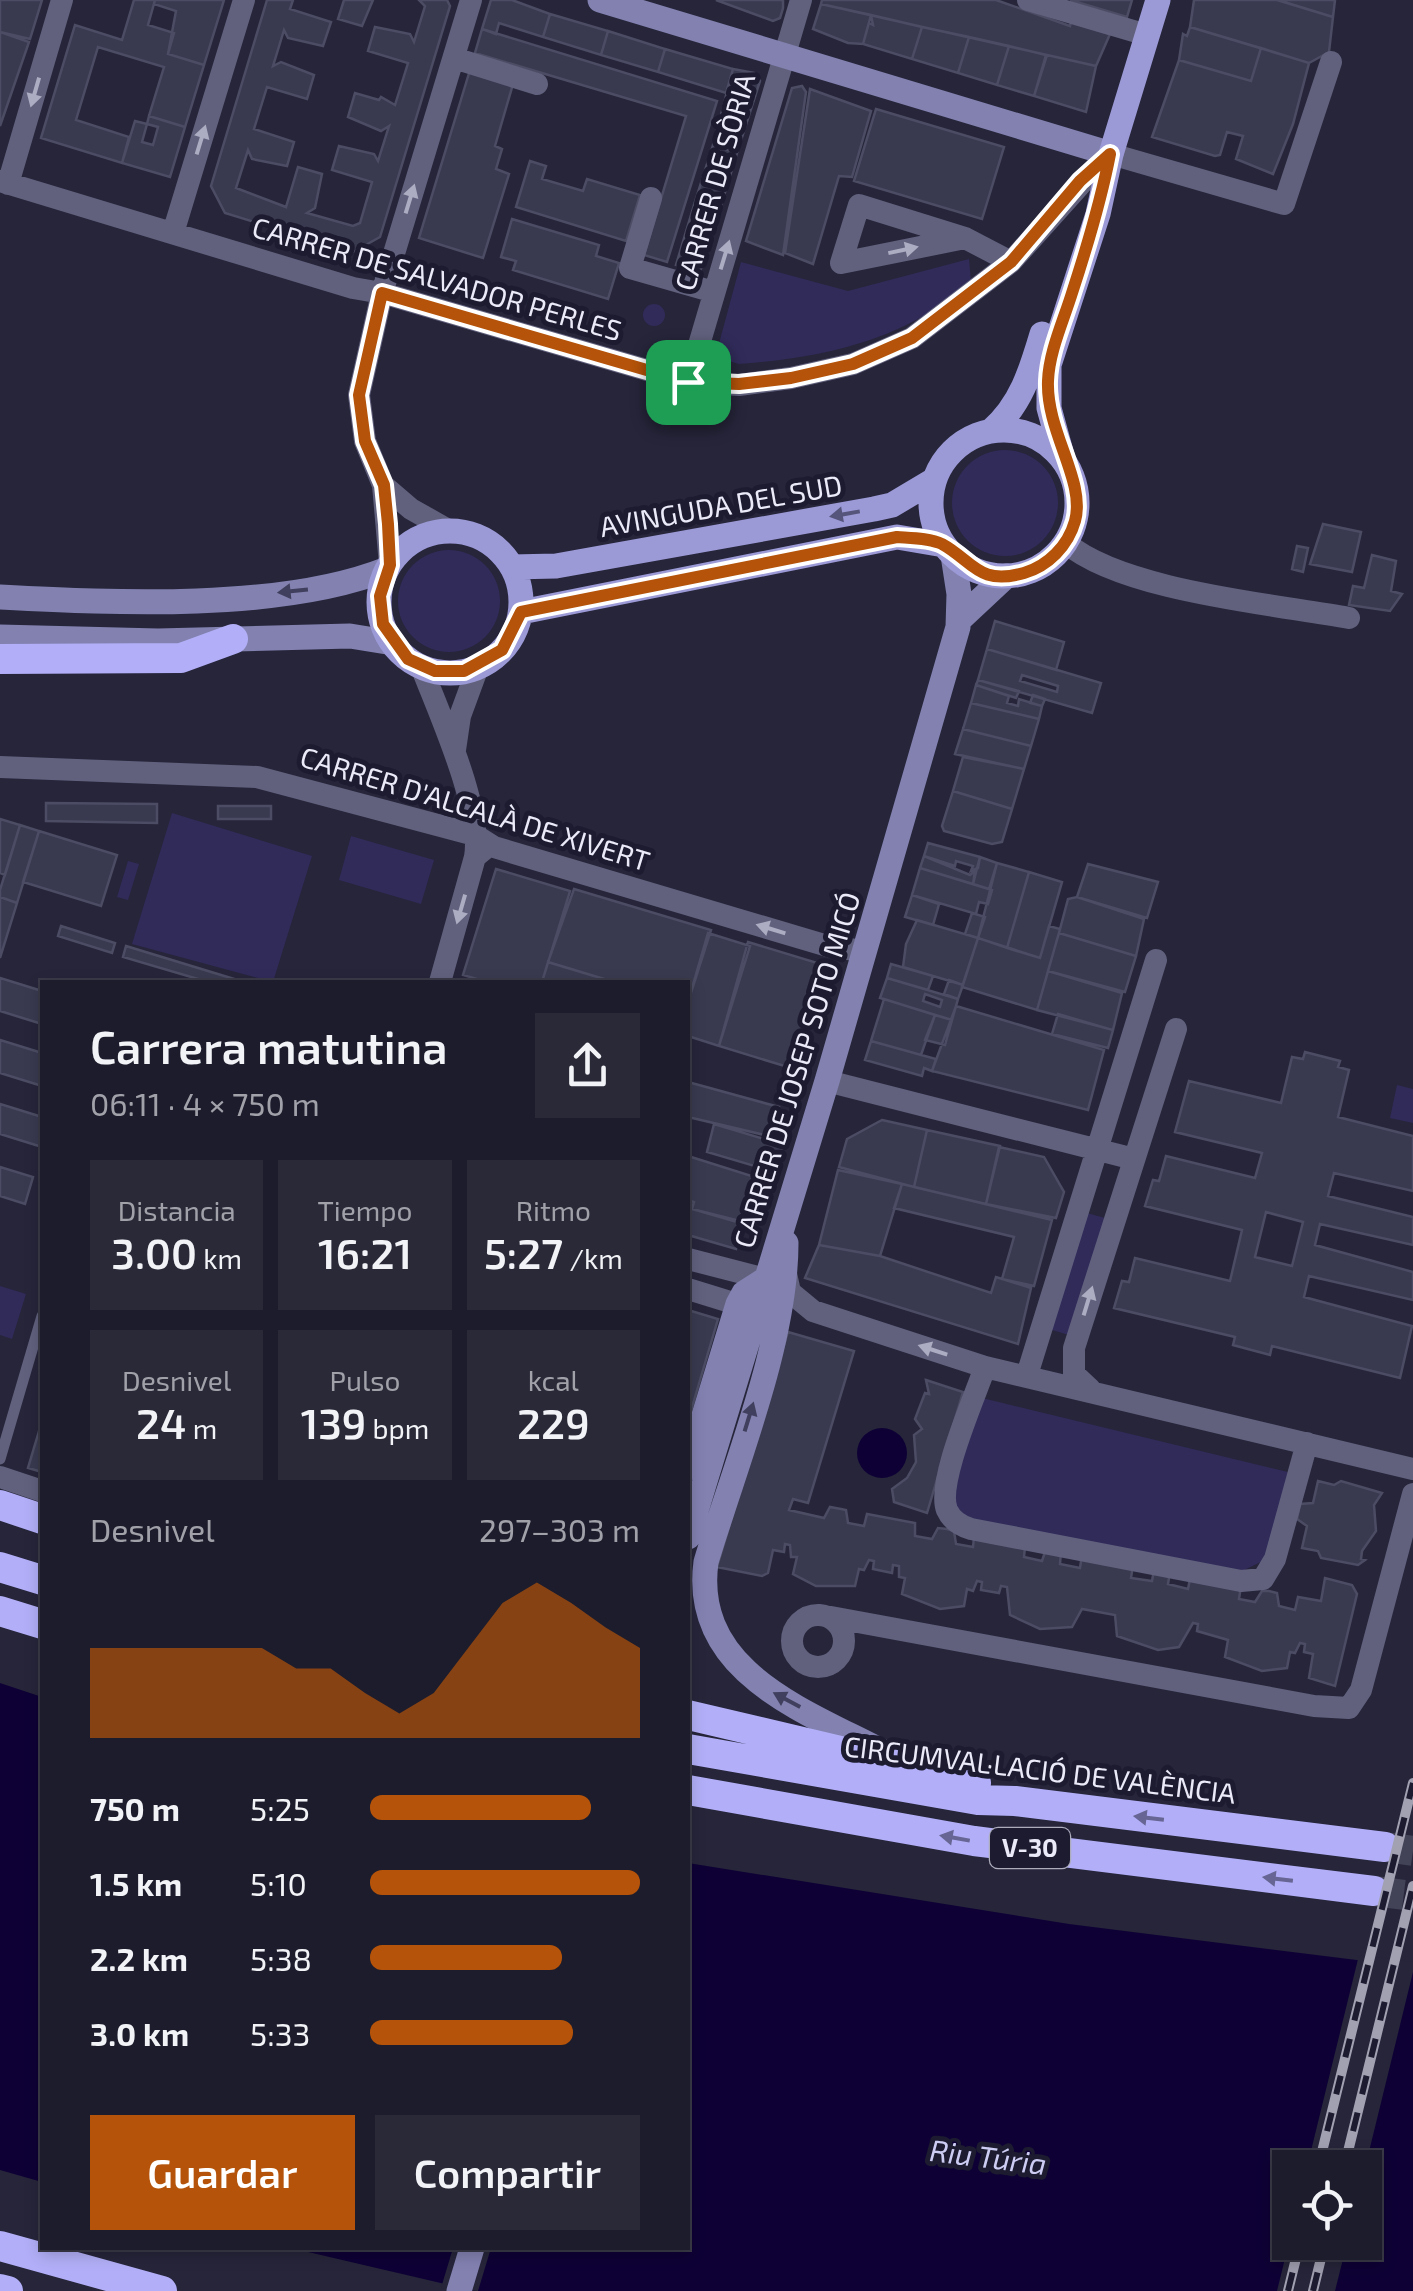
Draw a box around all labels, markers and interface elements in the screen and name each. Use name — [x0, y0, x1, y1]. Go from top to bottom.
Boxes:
street label: CARRER DE SÒRIA — [667, 69, 761, 294]
one-way arrow — [27, 77, 42, 108]
one-way arrow — [194, 125, 209, 155]
one-way arrow — [404, 184, 419, 214]
street label: CARRER DE SALVADOR PERLES — [249, 209, 626, 347]
one-way arrow — [718, 239, 733, 270]
one-way arrow — [888, 242, 919, 258]
pin — [646, 340, 731, 425]
icon: arrive — [661, 355, 716, 410]
street label: AVINGUDA DEL SUD — [597, 467, 845, 543]
one-way arrow — [829, 507, 860, 523]
one-way arrow — [277, 583, 309, 599]
street label: CARRER D'ALCALÀ DE XIVERT — [296, 739, 654, 877]
street label: CARRER DE JOSEP SOTO MICÓ — [726, 888, 866, 1252]
one-way arrow — [453, 894, 468, 925]
one-way arrow — [755, 921, 785, 936]
button: share — [535, 1013, 640, 1118]
text: Carrera matutina — [90, 1019, 447, 1073]
text: 06:11 · 4 × 750 m — [90, 1084, 320, 1122]
text: Distancia — [118, 1193, 236, 1227]
text: Tiempo — [318, 1193, 412, 1227]
text: Ritmo — [516, 1193, 591, 1227]
text: 3.00 — [111, 1227, 197, 1277]
text: 16:21 — [318, 1227, 412, 1277]
text: 5:27 — [484, 1227, 563, 1277]
text: km — [197, 1241, 242, 1275]
text: /km — [563, 1241, 623, 1275]
one-way arrow — [1081, 1285, 1096, 1316]
one-way arrow — [918, 1342, 948, 1357]
text: Desnivel — [122, 1363, 231, 1397]
text: Pulso — [330, 1363, 400, 1397]
text: kcal — [528, 1363, 579, 1397]
text: 24 — [136, 1397, 187, 1447]
text: 139 — [301, 1397, 366, 1447]
text: 229 — [517, 1397, 590, 1447]
one-way arrow — [743, 1402, 758, 1432]
text: m — [187, 1411, 217, 1445]
text: bpm — [366, 1411, 429, 1445]
text: Desnivel — [90, 1510, 215, 1548]
text: 297–303 m — [479, 1510, 640, 1548]
one-way arrow — [773, 1692, 801, 1710]
street label: CIRCUMVAL·LACIÓ DE VALÈNCIA — [842, 1728, 1238, 1810]
text: 750 m — [90, 1789, 180, 1827]
text: 5:25 — [250, 1789, 310, 1827]
one-way arrow — [1133, 1809, 1165, 1825]
road number: V-30 — [990, 1828, 1070, 1868]
one-way arrow — [939, 1830, 971, 1845]
text: 1.5 km — [90, 1864, 182, 1902]
text: 5:10 — [250, 1864, 307, 1902]
one-way arrow — [1261, 1871, 1293, 1887]
text: 2.2 km — [90, 1939, 188, 1977]
text: 5:38 — [250, 1939, 312, 1977]
text: 3.0 km — [90, 2014, 189, 2052]
text: 5:33 — [250, 2014, 310, 2052]
button: Guardar — [90, 2115, 355, 2230]
button: Compartir — [375, 2115, 640, 2230]
water label: Riu Túria — [928, 2131, 1049, 2181]
map controls — [1272, 2150, 1382, 2260]
button: locate — [1272, 2150, 1382, 2260]

